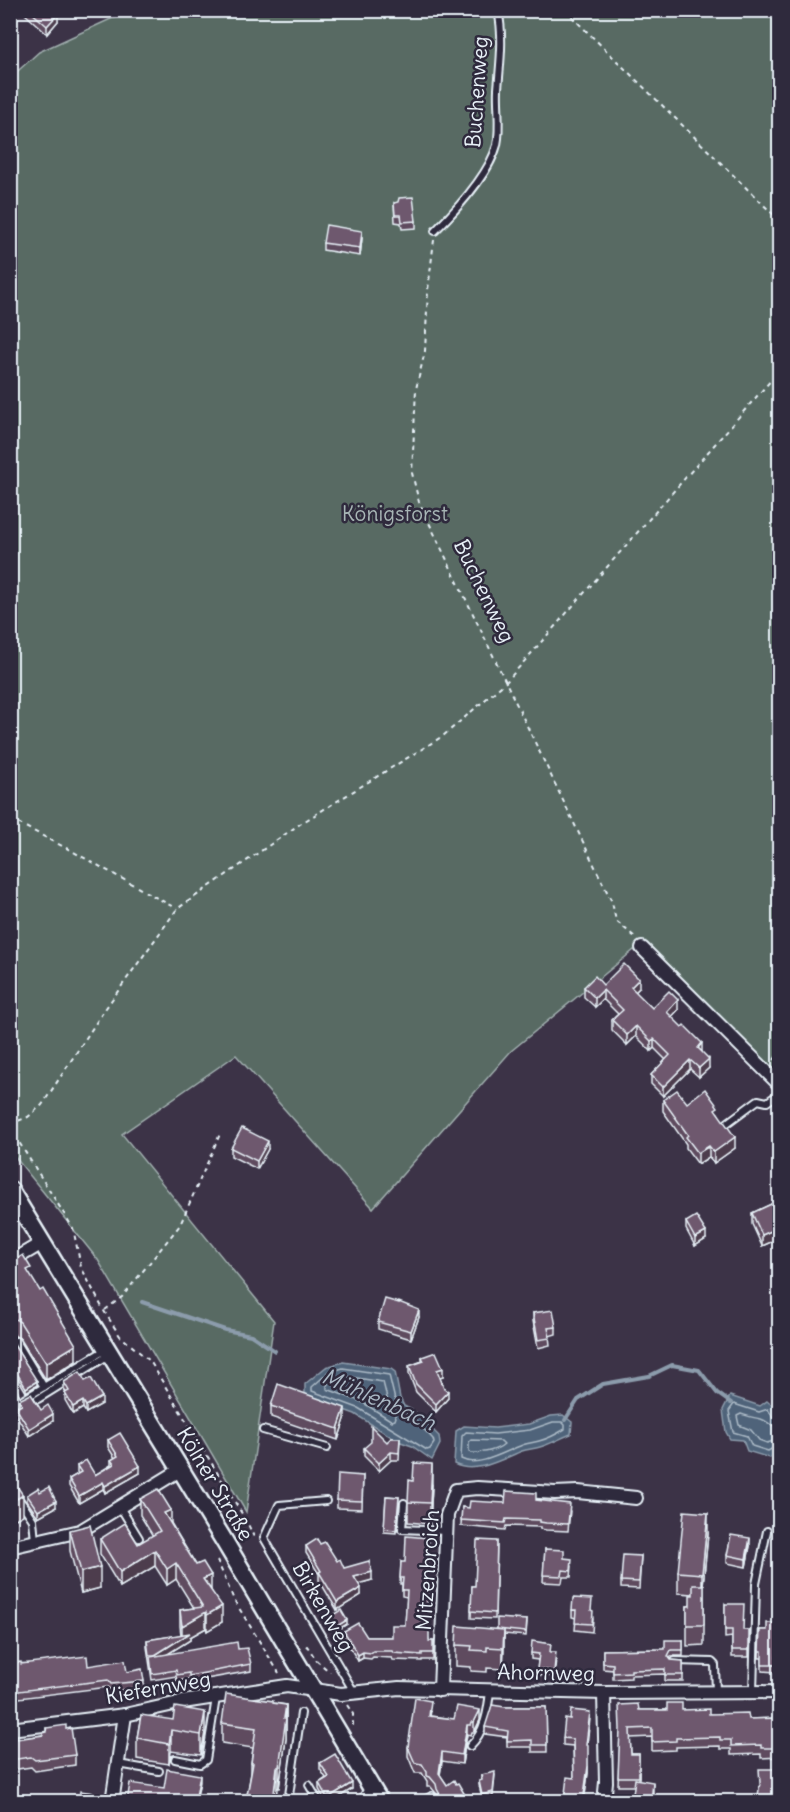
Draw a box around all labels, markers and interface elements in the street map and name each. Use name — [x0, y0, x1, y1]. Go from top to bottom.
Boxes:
street label: Buchenweg — [459, 35, 494, 149]
park label: Königsforst — [342, 500, 448, 527]
street label: Buchenweg — [448, 535, 521, 647]
water label: Mühlenbach — [318, 1362, 441, 1437]
street label: Kölner Straße — [171, 1422, 260, 1545]
street label: Mitzenbroich — [410, 1509, 445, 1631]
street label: Birkenweg — [287, 1557, 360, 1657]
street label: Ahornweg — [497, 1658, 595, 1687]
street label: Kiefernweg — [103, 1665, 213, 1710]

